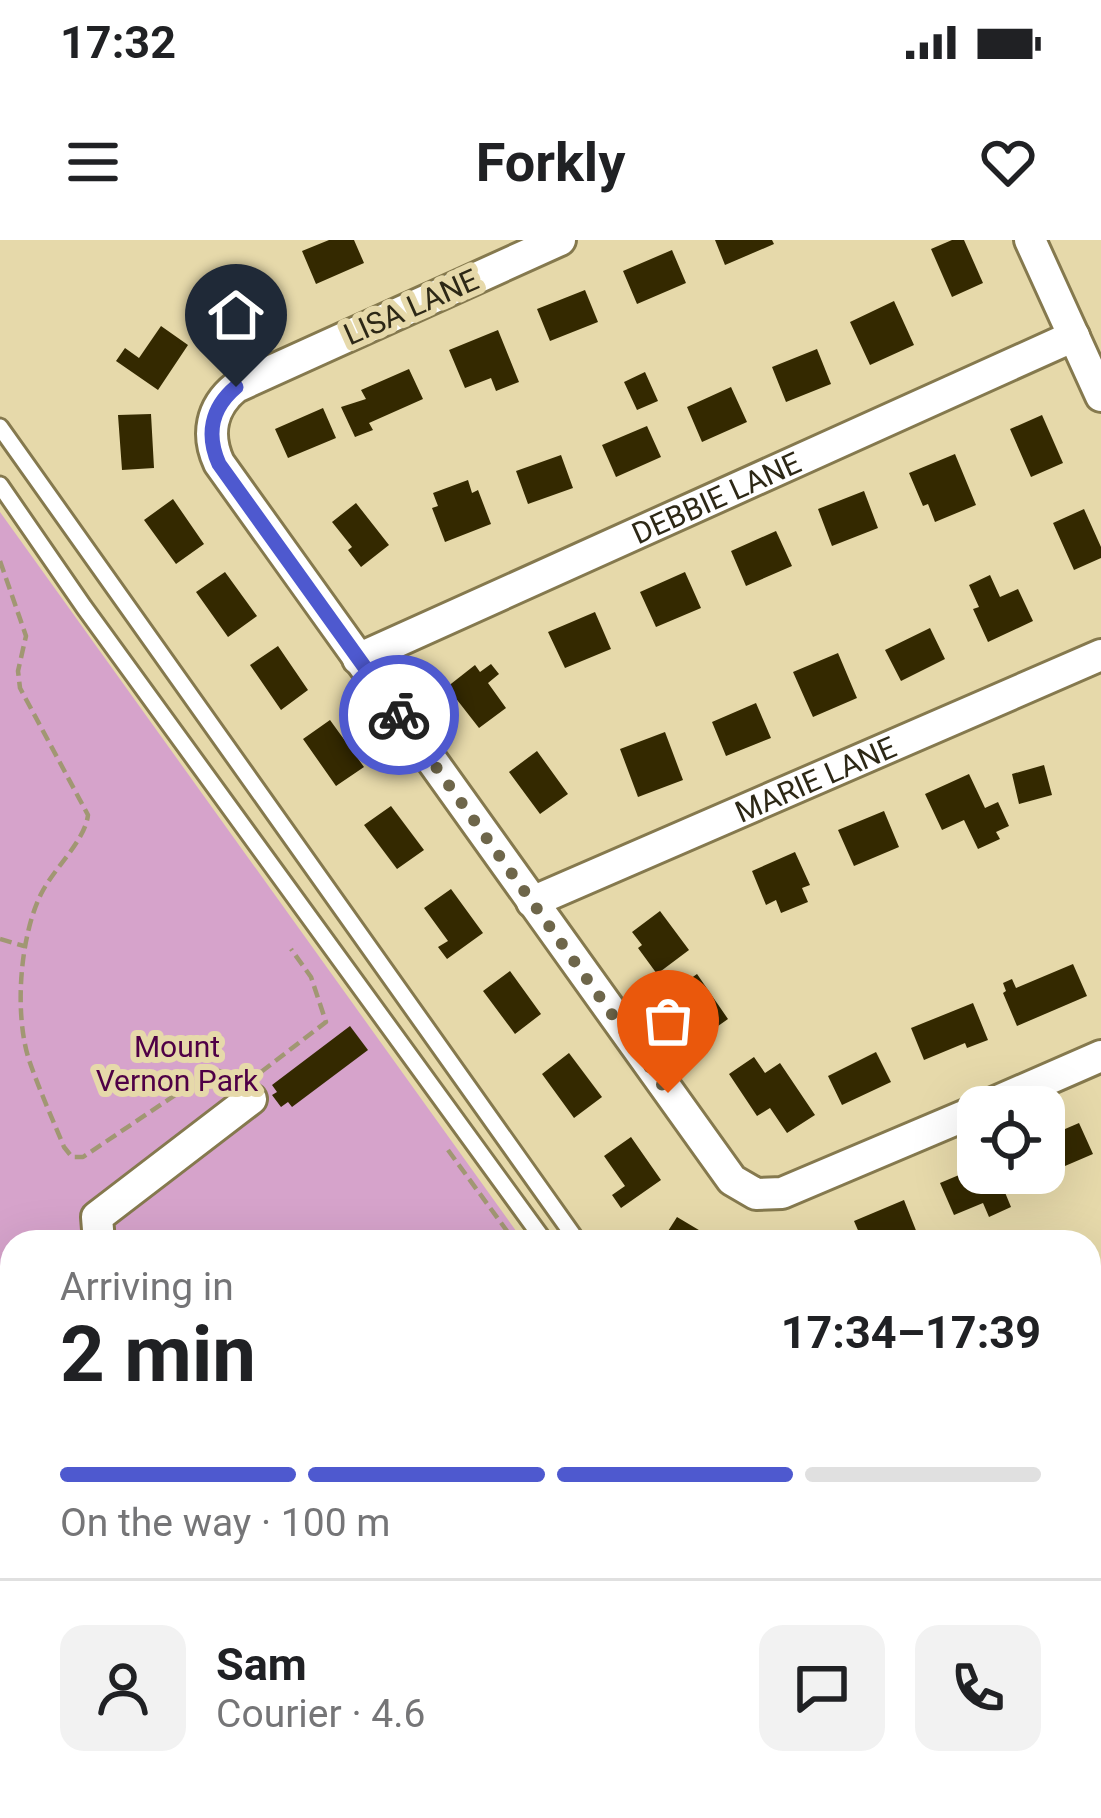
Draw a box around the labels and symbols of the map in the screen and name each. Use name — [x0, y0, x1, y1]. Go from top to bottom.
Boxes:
street label: LISA LANE — [338, 262, 484, 352]
pin — [185, 264, 287, 387]
street label: DEBBIE LANE — [626, 444, 806, 551]
courier — [339, 655, 459, 775]
street label: MARIE LANE — [730, 729, 901, 829]
pin — [617, 970, 719, 1093]
park label: Mount Vernon Park — [96, 1029, 259, 1098]

